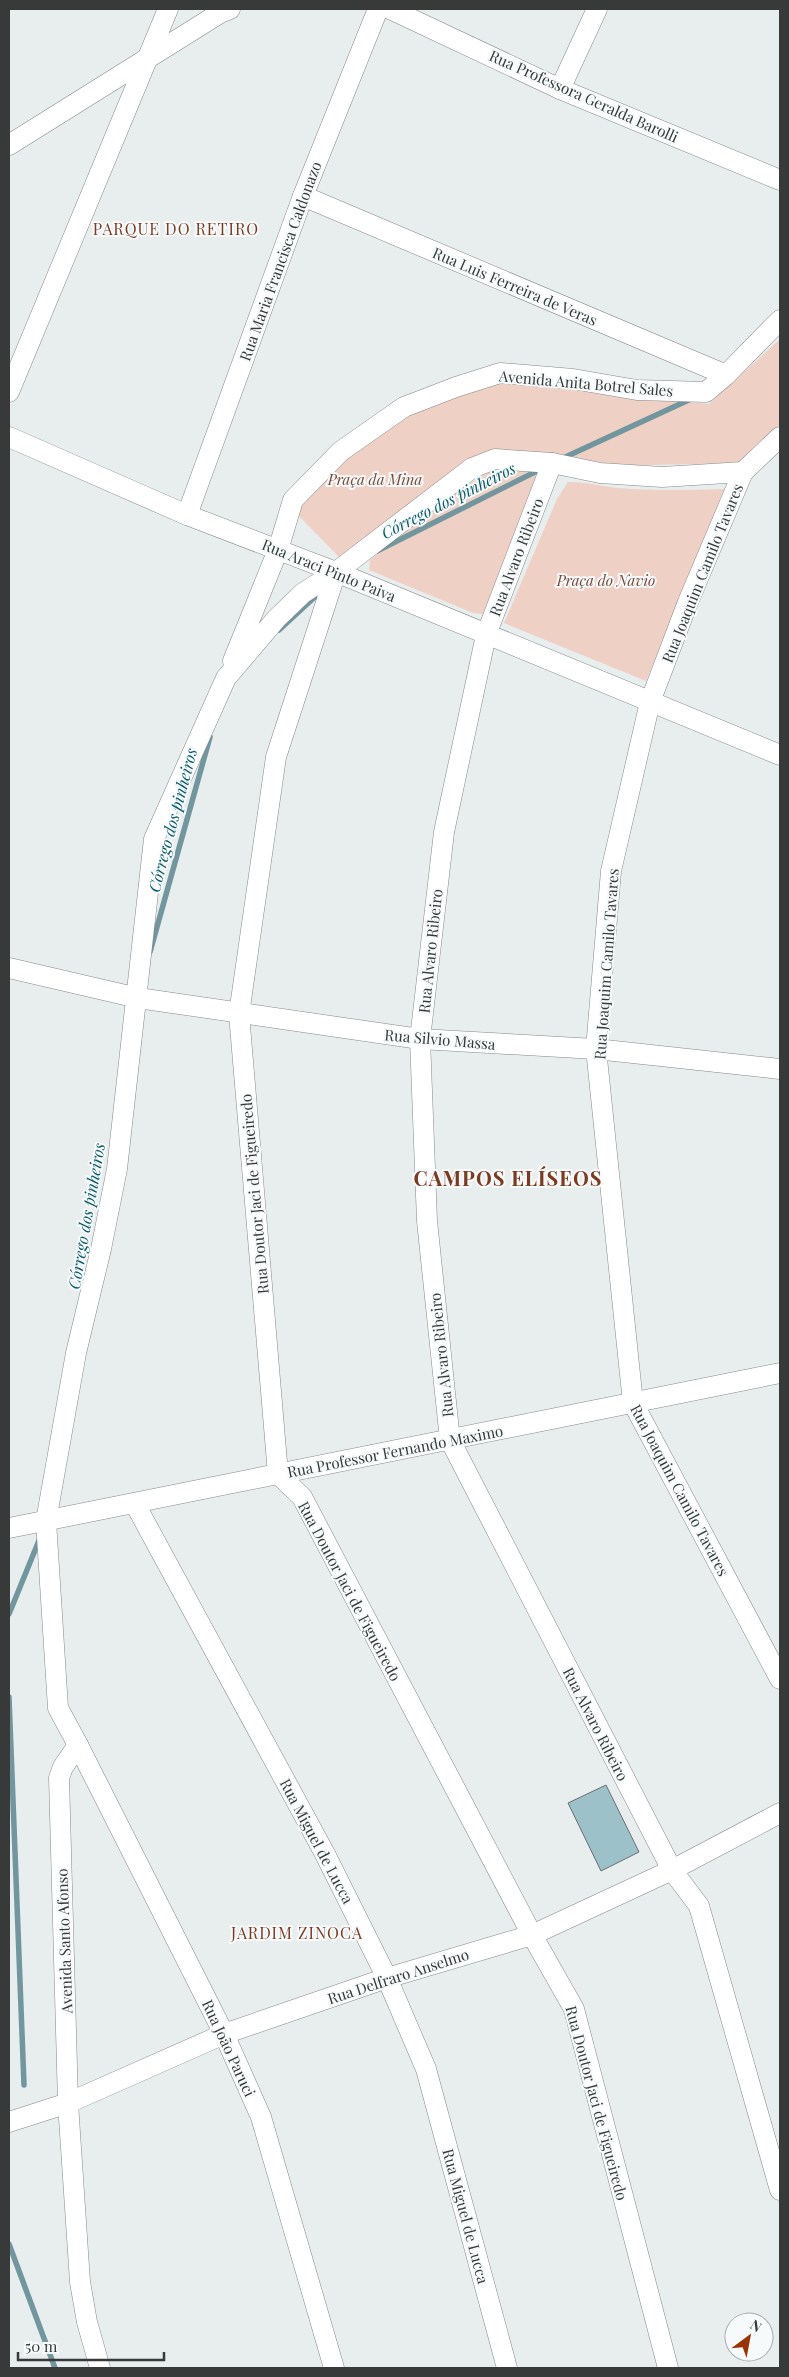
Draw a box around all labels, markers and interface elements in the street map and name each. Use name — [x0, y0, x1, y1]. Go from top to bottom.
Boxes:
street label: Rua Professora Geralda Barolli — [486, 45, 682, 147]
street label: Rua Maria Francisca Caldonazo — [235, 158, 325, 364]
district label: PARQUE DO RETIRO — [93, 218, 259, 239]
street label: Rua Luis Ferreira de Veras — [430, 242, 600, 330]
street label: Avenida Anita Botrel Sales — [497, 365, 674, 401]
water label: Córrego dos pinheiros — [377, 457, 519, 543]
park label: Praça da Mina — [327, 469, 422, 489]
street label: Rua Joaquim Camilo Tavares — [657, 480, 747, 666]
street label: Rua Alvaro Ribeiro — [484, 495, 548, 619]
street label: Rua Araci Pinto Paiva — [259, 534, 399, 606]
park label: Praça do Navio — [556, 570, 655, 590]
water label: Córrego dos pinheiros — [143, 746, 201, 894]
street label: Rua Joaquim Camilo Tavares — [589, 868, 623, 1060]
street label: Rua Alvaro Ribeiro — [414, 888, 446, 1014]
street label: Rua Silvio Massa — [384, 1024, 497, 1054]
street label: Rua Doutor Jaci de Figueiredo — [235, 1093, 273, 1295]
water label: Córrego dos pinheiros — [63, 1141, 109, 1291]
district label: CAMPOS ELÍSEOS — [414, 1164, 602, 1191]
street label: Rua Alvaro Ribeiro — [425, 1292, 457, 1418]
street label: Rua Joaquim Camilo Tavares — [626, 1401, 734, 1579]
street label: Rua Professor Fernando Maximo — [285, 1420, 505, 1482]
street label: Rua Doutor Jaci de Figueiredo — [294, 1498, 406, 1684]
street label: Rua Alvaro Ribeiro — [559, 1664, 633, 1784]
street label: Rua Miguel de Lucca — [276, 1775, 359, 1907]
street label: Avenida Santo Afonso — [51, 1868, 77, 2015]
district label: JARDIM ZINOCA — [230, 1922, 363, 1943]
street label: Rua Delfraro Anselmo — [325, 1944, 471, 2008]
street label: Rua João Paruci — [198, 1996, 260, 2100]
street label: Rua Doutor Jaci de Figueiredo — [561, 2003, 633, 2203]
street label: Rua Miguel de Lucca — [438, 2146, 494, 2286]
north arrow — [724, 2312, 774, 2362]
text: N — [747, 2315, 765, 2336]
scale bar — [18, 2330, 164, 2362]
text: 50 m — [25, 2336, 58, 2356]

